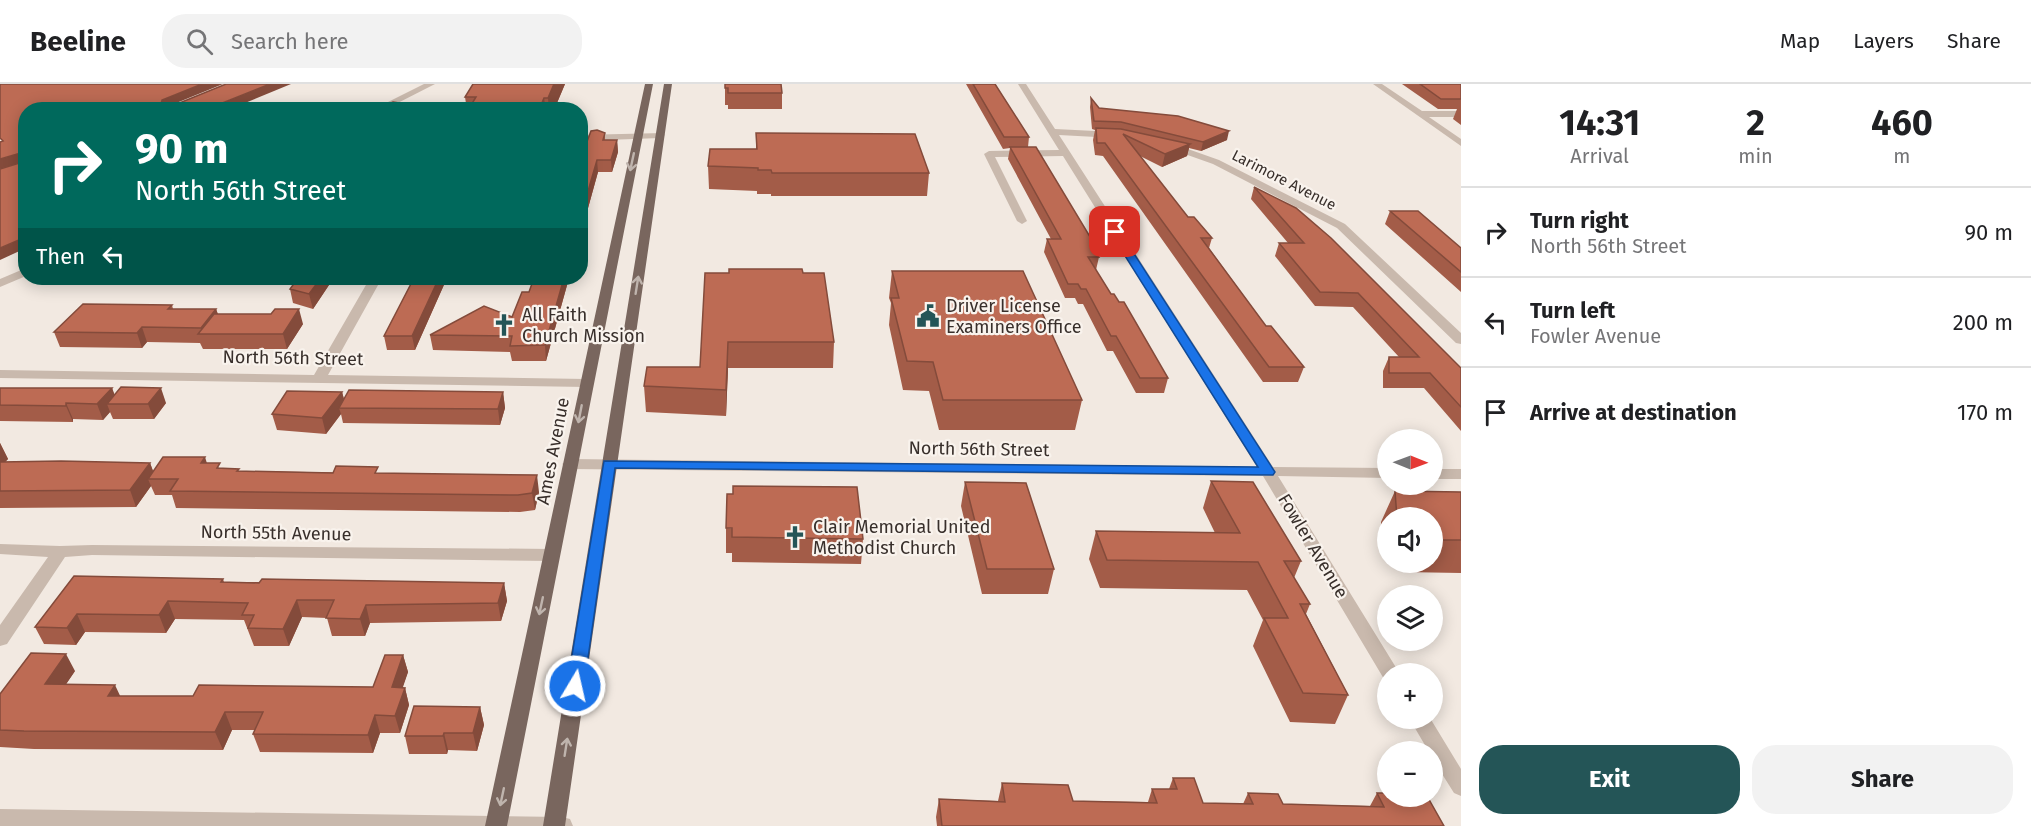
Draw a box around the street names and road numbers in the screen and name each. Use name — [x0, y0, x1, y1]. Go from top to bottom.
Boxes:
street label: Larimore Avenue — [1229, 146, 1339, 214]
street label: North 56th Street — [222, 346, 364, 370]
street label: Ames Avenue — [532, 396, 574, 506]
street label: North 56th Street — [908, 437, 1050, 461]
street label: Fowler Avenue — [1273, 490, 1353, 602]
street label: North 55th Avenue — [200, 521, 352, 545]

